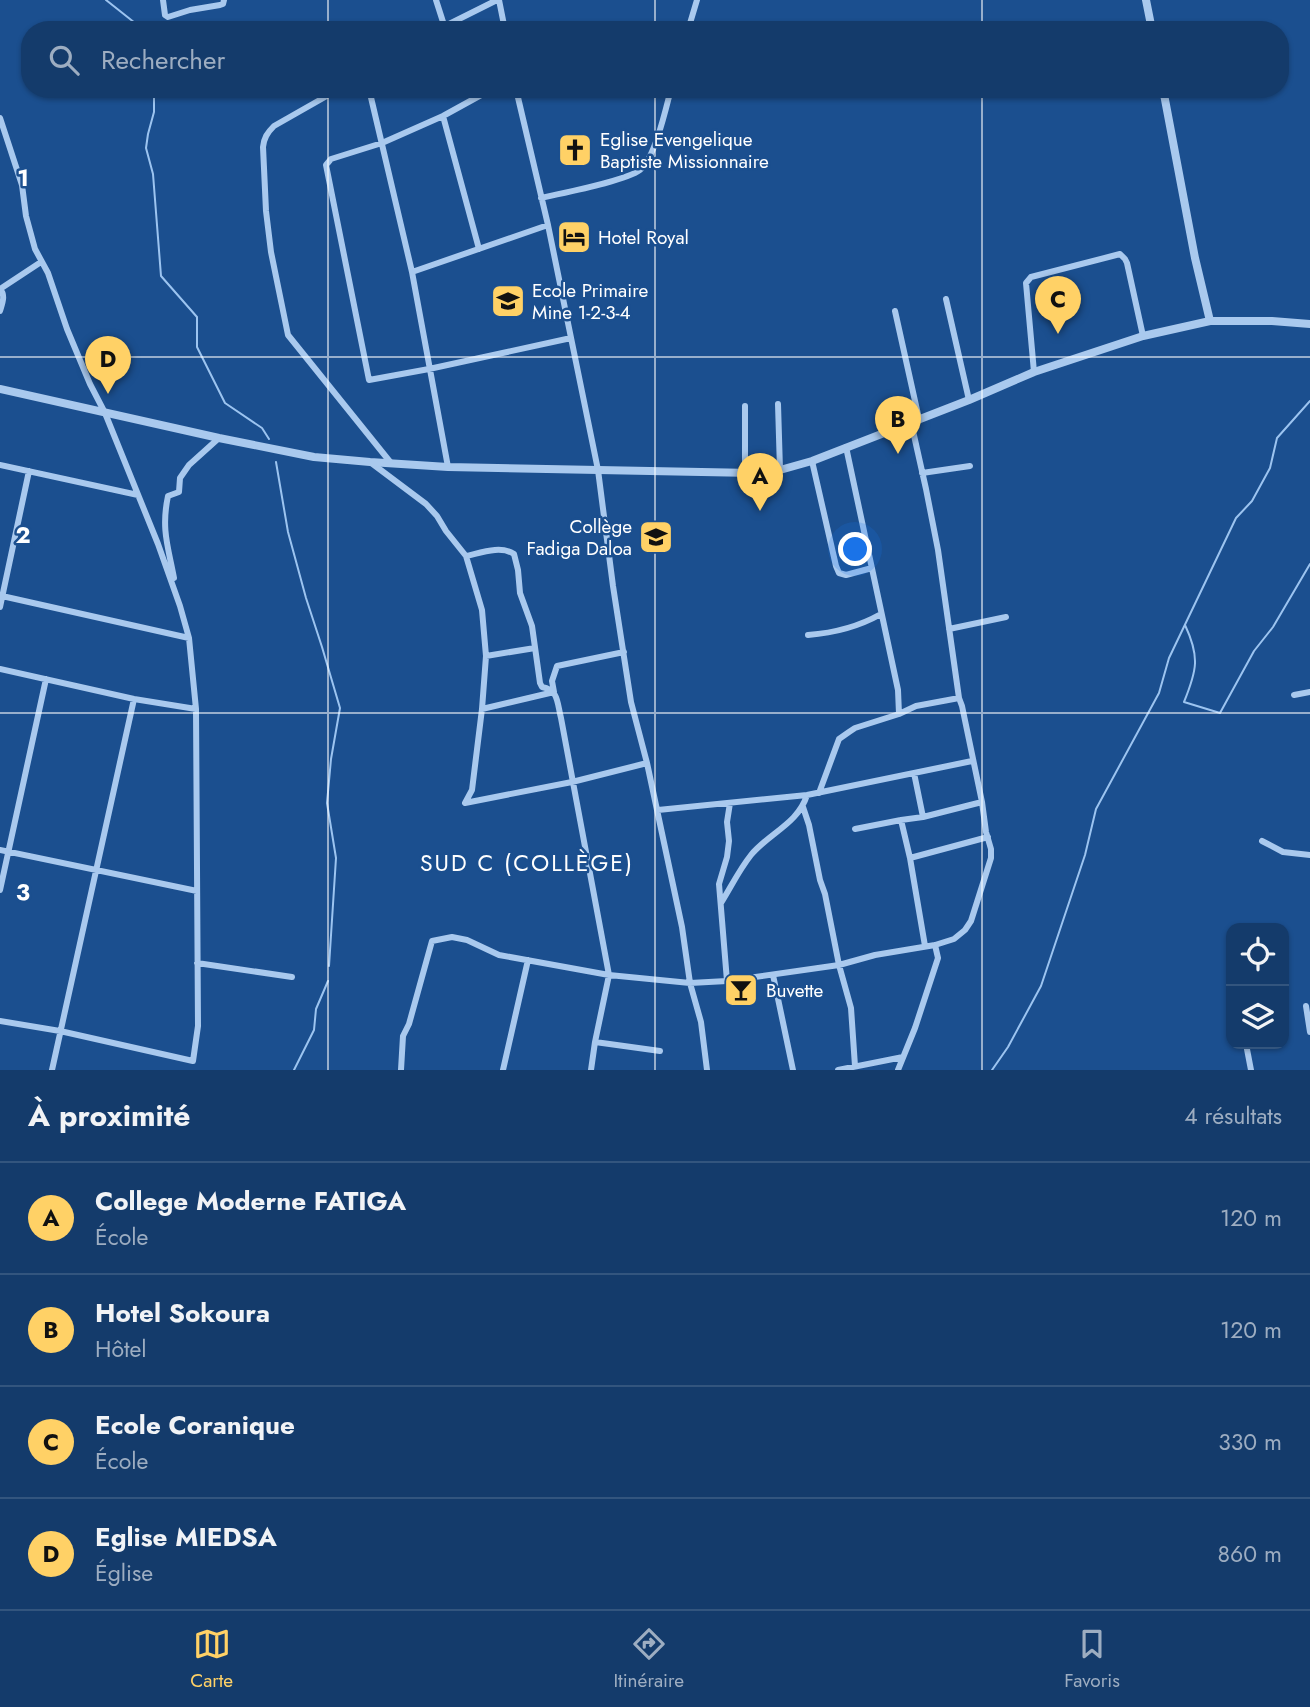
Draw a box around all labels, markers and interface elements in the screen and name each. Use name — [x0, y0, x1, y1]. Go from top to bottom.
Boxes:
search box — [21, 21, 1289, 98]
icon: search — [45, 41, 83, 79]
text: Rechercher — [101, 41, 225, 79]
place label: Eglise Evengelique Baptiste Missionnaire — [600, 126, 769, 175]
church icon: Eglise Evengelique Baptiste Missionnaire — [556, 131, 594, 169]
text: 1 — [17, 161, 29, 195]
hotel icon: Hotel Royal — [555, 218, 593, 256]
place label: Hotel Royal — [598, 224, 689, 251]
pin: C — [1035, 276, 1081, 334]
place label: Ecole Primaire Mine 1-2-3-4 — [532, 277, 648, 326]
school or university icon: Ecole Primaire Mine 1-2-3-4 — [489, 282, 527, 320]
pin: D — [85, 336, 131, 394]
pin: B — [875, 396, 921, 454]
pin: A — [737, 453, 783, 511]
place label: Collège Fadiga Daloa — [527, 513, 632, 562]
text: 2 — [15, 518, 31, 552]
school or university icon: Collège Fadiga Daloa — [637, 518, 675, 556]
your location — [838, 532, 872, 566]
district label: SUD C (COLLÈGE) — [420, 846, 634, 880]
text: 3 — [16, 875, 30, 909]
map controls — [1226, 923, 1289, 1049]
button: locate — [1226, 923, 1289, 986]
bar icon: Buvette — [722, 971, 760, 1009]
place label: Buvette — [766, 977, 824, 1004]
button: layers — [1226, 986, 1289, 1049]
text: À proximité — [28, 1094, 191, 1137]
text: 4 résultats — [1184, 1099, 1282, 1133]
text: College Moderne FATIGA — [95, 1182, 406, 1220]
text: A — [43, 1201, 59, 1235]
text: 120 m — [1220, 1201, 1282, 1235]
text: École — [95, 1220, 148, 1254]
text: Hotel Sokoura — [95, 1294, 270, 1332]
text: B — [43, 1313, 59, 1347]
text: 120 m — [1220, 1313, 1282, 1347]
text: Hôtel — [95, 1332, 147, 1366]
text: Ecole Coranique — [95, 1406, 295, 1444]
text: C — [43, 1425, 59, 1459]
text: 330 m — [1218, 1425, 1282, 1459]
text: École — [95, 1444, 148, 1478]
text: Eglise MIEDSA — [95, 1518, 277, 1556]
text: D — [43, 1537, 59, 1571]
text: 860 m — [1218, 1537, 1282, 1571]
text: Église — [95, 1556, 153, 1590]
tab: Carte — [190, 1625, 233, 1694]
tab: Itinéraire — [613, 1625, 684, 1694]
tab: Favoris — [1064, 1625, 1120, 1694]

